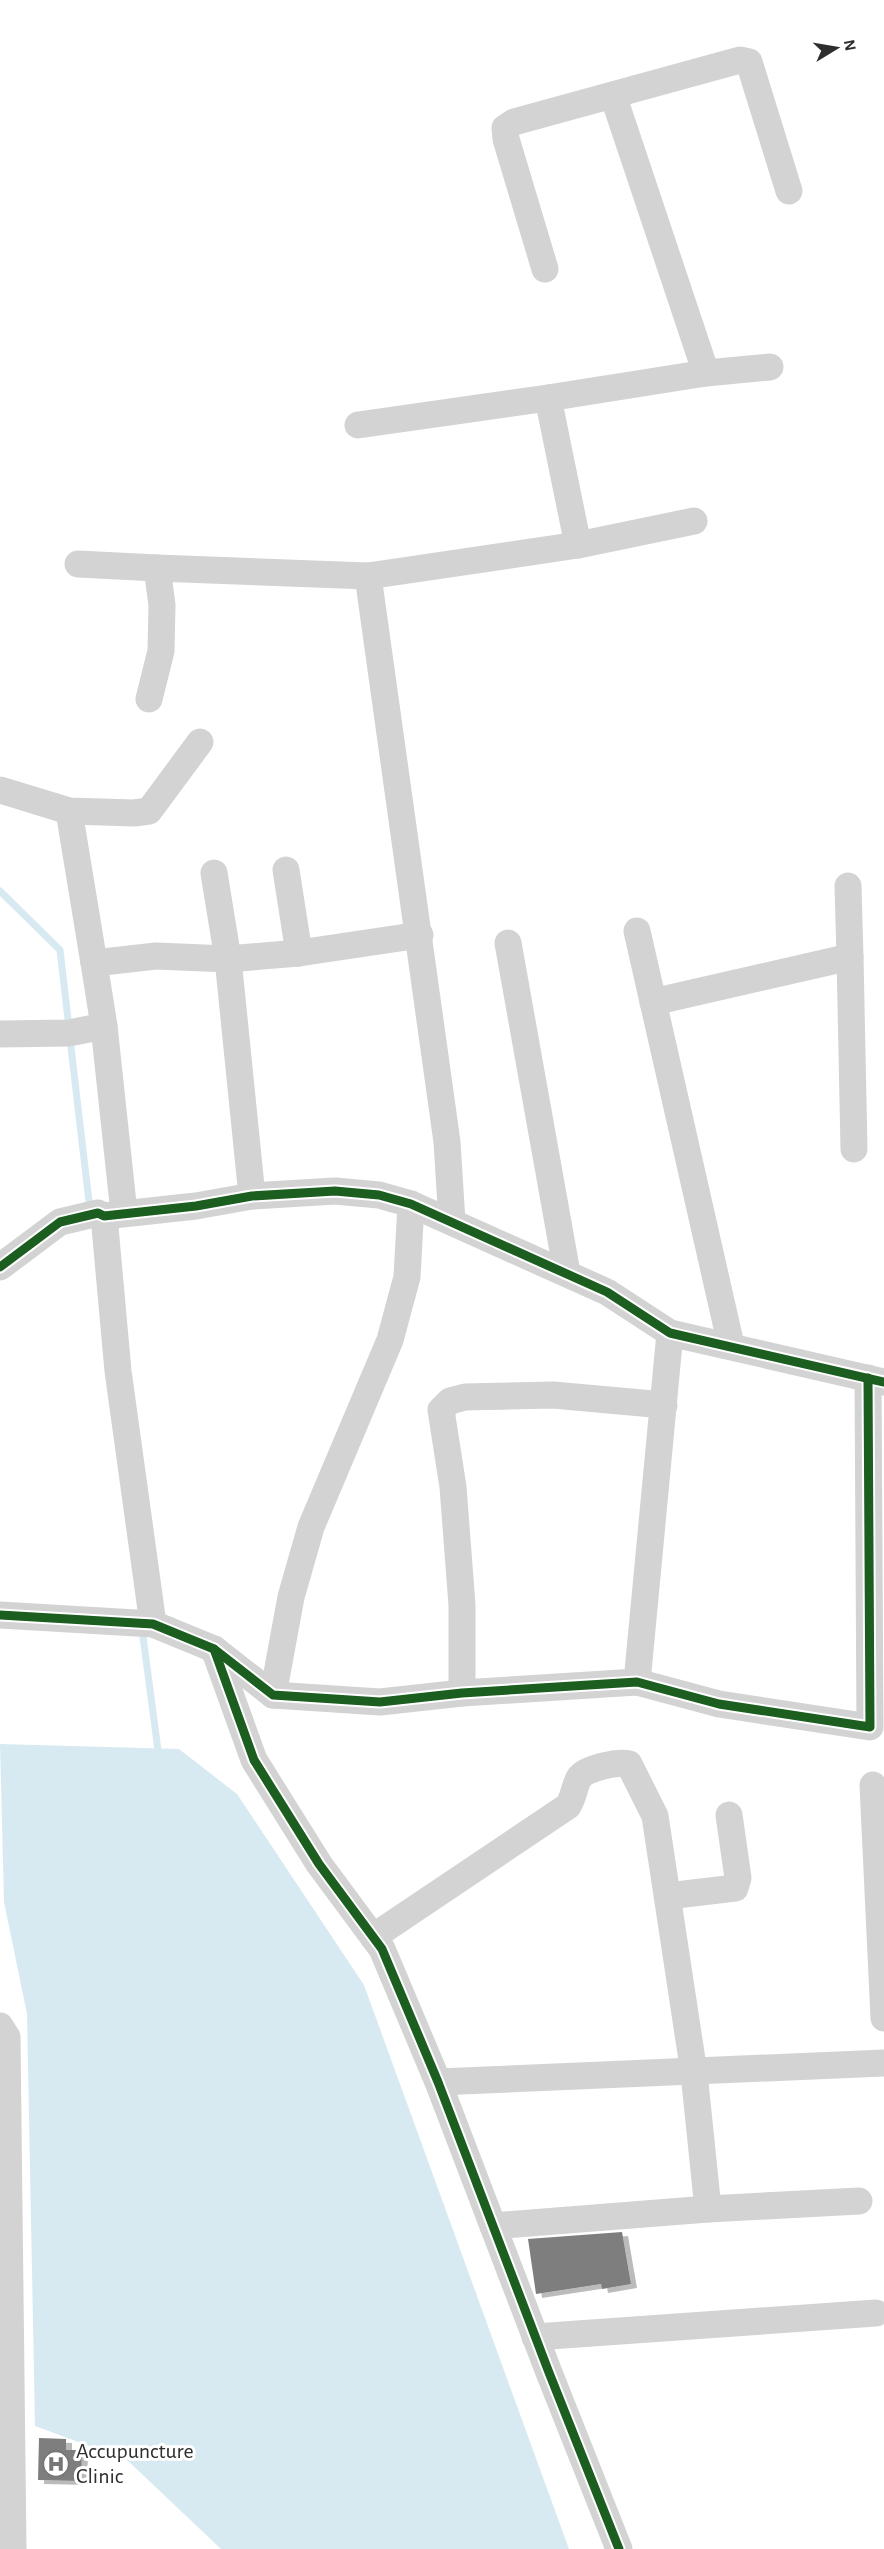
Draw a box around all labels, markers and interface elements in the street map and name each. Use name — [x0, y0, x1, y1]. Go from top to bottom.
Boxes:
north arrow — [806, 18, 866, 78]
text: N — [841, 38, 859, 52]
place label: Accupuncture Clinic — [76, 2440, 194, 2487]
hospital icon: Accupuncture Clinic — [41, 2449, 71, 2479]

